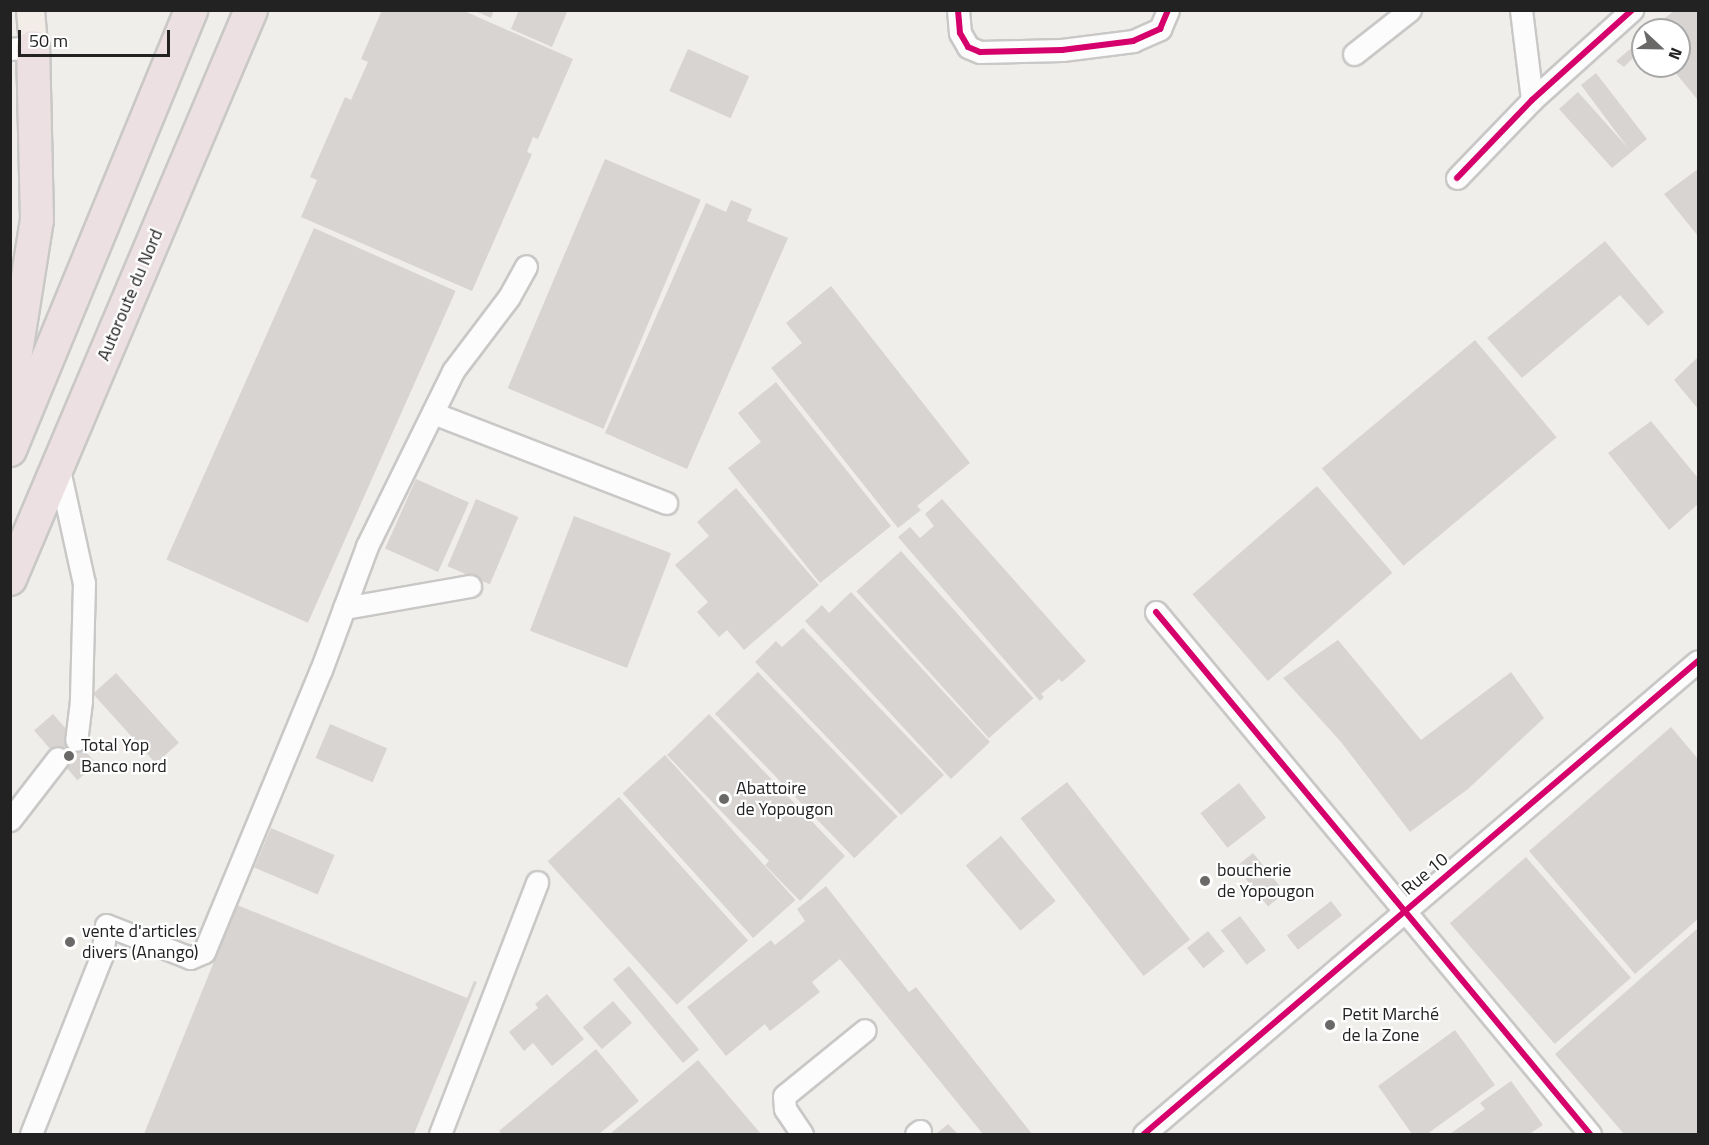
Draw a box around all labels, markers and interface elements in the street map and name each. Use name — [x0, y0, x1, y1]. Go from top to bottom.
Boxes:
scale bar — [21, 18, 172, 56]
north arrow — [1631, 18, 1691, 78]
text: 50 m — [29, 27, 68, 54]
text: N — [1663, 44, 1689, 64]
street label: Autoroute du Nord — [93, 226, 167, 364]
place label: Total Yop Banco nord — [81, 735, 167, 777]
marker: Total Yop Banco nord — [62, 749, 76, 763]
place label: Abattoire de Yopougon — [736, 778, 833, 820]
marker: Abattoire de Yopougon — [717, 792, 731, 806]
street label: Rue 10 — [1397, 848, 1453, 900]
place label: boucherie de Yopougon — [1217, 860, 1314, 902]
marker: boucherie de Yopougon — [1198, 874, 1212, 888]
place label: vente d'articles divers (Anango) — [82, 921, 199, 964]
marker: vente d'articles divers (Anango) — [63, 935, 77, 949]
place label: Petit Marché de la Zone — [1342, 1004, 1439, 1046]
marker: Petit Marché de la Zone — [1323, 1018, 1337, 1032]

